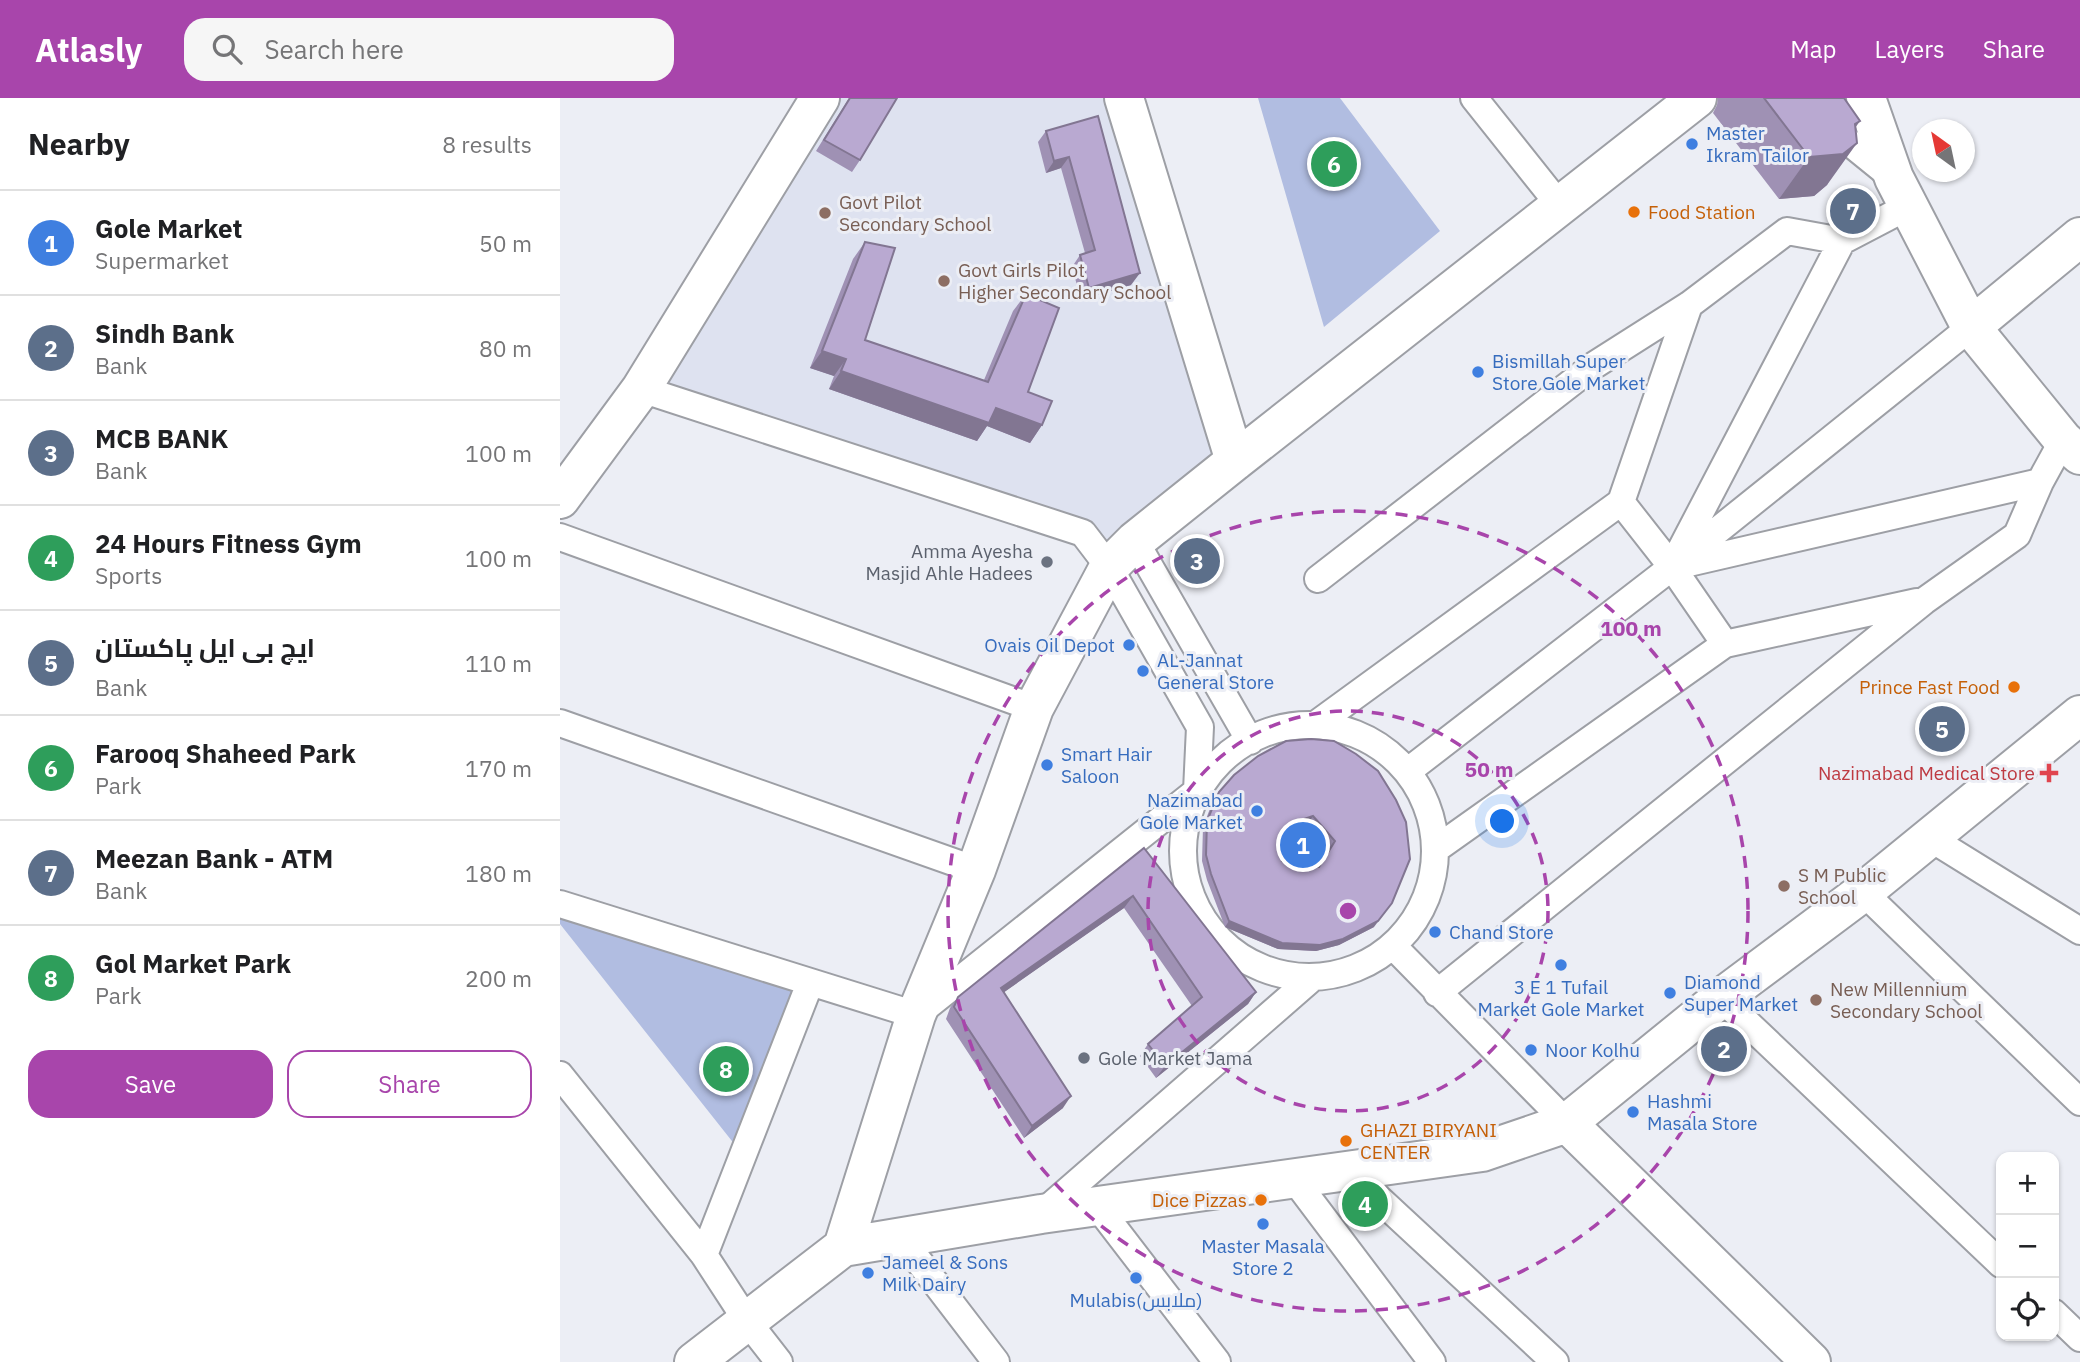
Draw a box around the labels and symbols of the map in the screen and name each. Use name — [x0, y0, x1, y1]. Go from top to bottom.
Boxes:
north arrow — [1912, 119, 1975, 182]
place label: Master Ikram Tailor — [1706, 121, 1809, 167]
marker: Master Ikram Tailor — [1684, 136, 1700, 152]
pin: 6 — [1311, 138, 1357, 190]
pin: 7 — [1830, 185, 1876, 237]
place label: Govt Pilot Secondary School — [839, 190, 991, 236]
place label: Food Station — [1648, 200, 1756, 224]
marker: Food Station — [1626, 204, 1642, 220]
marker: Govt Pilot Secondary School — [817, 205, 833, 221]
place label: Govt Girls Pilot Higher Secondary School — [958, 258, 1171, 304]
marker: Govt Girls Pilot Higher Secondary School — [936, 273, 952, 289]
place label: Bismillah Super Store Gole Market — [1492, 349, 1645, 395]
marker: Bismillah Super Store Gole Market — [1470, 364, 1486, 380]
pin: 3 — [1174, 535, 1220, 587]
place label: Amma Ayesha Masjid Ahle Hadees — [865, 539, 1033, 585]
marker: Amma Ayesha Masjid Ahle Hadees — [1039, 554, 1055, 570]
text: 100 m — [1600, 614, 1662, 642]
place label: Ovais Oil Depot — [984, 633, 1115, 657]
marker: Ovais Oil Depot — [1121, 637, 1137, 653]
place label: AL-Jannat General Store — [1157, 648, 1274, 694]
marker: AL-Jannat General Store — [1135, 663, 1151, 679]
place label: Prince Fast Food — [1859, 675, 2000, 699]
marker: Prince Fast Food — [2006, 679, 2022, 695]
pin: 5 — [1919, 703, 1965, 755]
place label: Smart Hair Saloon — [1061, 742, 1152, 788]
text: 50 m — [1465, 755, 1513, 783]
marker: Smart Hair Saloon — [1039, 757, 1055, 773]
place label: Nazimabad Medical Store — [1818, 761, 2035, 785]
marker: Nazimabad Medical Store — [2041, 765, 2057, 781]
place label: Nazimabad Gole Market — [1140, 788, 1243, 834]
marker: Nazimabad Gole Market — [1249, 803, 1265, 819]
your location — [1485, 804, 1519, 838]
pin: 1 — [1280, 819, 1326, 871]
place label: S M Public School — [1798, 863, 1887, 909]
marker: S M Public School — [1776, 878, 1792, 894]
centre of rings — [1336, 899, 1360, 923]
place label: Chand Store — [1449, 920, 1554, 944]
marker: Chand Store — [1427, 924, 1443, 940]
marker: 3 E 1 Tufail Market Gole Market — [1553, 957, 1569, 973]
place label: Diamond Super Market — [1684, 970, 1798, 1016]
place label: 3 E 1 Tufail Market Gole Market — [1477, 975, 1645, 1021]
place label: New Millennium Secondary School — [1830, 977, 1982, 1023]
marker: Diamond Super Market — [1662, 985, 1678, 1001]
marker: New Millennium Secondary School — [1808, 992, 1824, 1008]
pin: 2 — [1701, 1023, 1747, 1075]
place label: Noor Kolhu — [1545, 1038, 1640, 1062]
marker: Noor Kolhu — [1523, 1042, 1539, 1058]
pin: 8 — [703, 1043, 749, 1095]
place label: Gole Market Jama — [1098, 1046, 1252, 1070]
marker: Gole Market Jama — [1076, 1050, 1092, 1066]
place label: Hashmi Masala Store — [1647, 1089, 1757, 1135]
marker: Hashmi Masala Store — [1625, 1104, 1641, 1120]
place label: GHAZI BIRYANI CENTER — [1360, 1118, 1497, 1164]
marker: GHAZI BIRYANI CENTER — [1338, 1133, 1354, 1149]
pin: 4 — [1342, 1178, 1388, 1230]
place label: Dice Pizzas — [1152, 1188, 1247, 1212]
marker: Dice Pizzas — [1253, 1192, 1269, 1208]
marker: Master Masala Store 2 — [1255, 1216, 1271, 1232]
place label: Master Masala Store 2 — [1201, 1234, 1325, 1280]
place label: Jameel & Sons Milk Dairy — [882, 1250, 1008, 1296]
marker: Jameel & Sons Milk Dairy — [860, 1265, 876, 1281]
marker: Mulabis(ملابس) — [1128, 1270, 1144, 1286]
place label: Mulabis(ملابس) — [1069, 1288, 1203, 1312]

